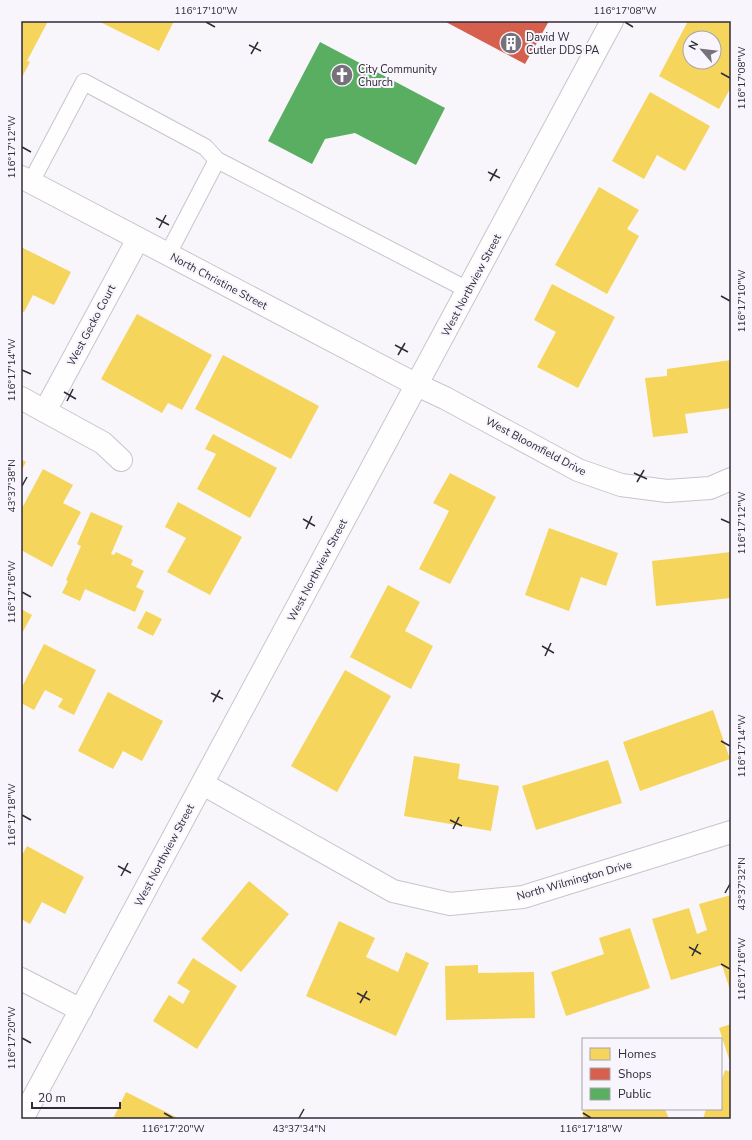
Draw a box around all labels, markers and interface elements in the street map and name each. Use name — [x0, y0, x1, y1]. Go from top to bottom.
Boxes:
text: 116°17'10"W — [175, 4, 237, 18]
text: 116°17'08"W — [594, 4, 656, 18]
building icon: David W Cutler DDS PA — [498, 30, 524, 56]
place label: David W Cutler DDS PA — [526, 30, 599, 58]
north arrow — [682, 30, 722, 70]
text: N — [685, 38, 702, 53]
text: 116°17'08"W — [735, 47, 749, 109]
church icon: City Community Church — [329, 62, 355, 88]
place label: City Community Church — [358, 62, 437, 90]
text: 116°17'12"W — [5, 116, 19, 178]
street label: West Northview Street — [438, 231, 505, 339]
street label: North Christine Street — [168, 249, 270, 314]
text: 116°17'10"W — [735, 270, 749, 332]
street label: West Gecko Court — [64, 282, 119, 368]
text: 116°17'14"W — [5, 339, 19, 401]
street label: West Bloomfield Drive — [483, 414, 589, 479]
text: 43°37'38"N — [5, 459, 19, 513]
text: 116°17'12"W — [735, 492, 749, 554]
street label: West Northview Street — [284, 516, 351, 624]
text: 116°17'16"W — [5, 561, 19, 623]
text: 116°17'14"W — [735, 715, 749, 777]
text: 116°17'18"W — [5, 784, 19, 846]
street label: West Northview Street — [131, 801, 198, 909]
street label: North Wilmington Drive — [515, 857, 634, 904]
text: 43°37'32"N — [735, 857, 749, 911]
text: 116°17'16"W — [735, 938, 749, 1000]
text: 116°17'20"W — [5, 1007, 19, 1069]
legend — [582, 1038, 722, 1110]
text: Homes — [618, 1046, 656, 1062]
text: Shops — [618, 1066, 652, 1082]
scale bar — [32, 1084, 120, 1110]
text: Public — [618, 1086, 652, 1102]
text: 20 m — [38, 1090, 66, 1106]
text: 116°17'20"W — [142, 1122, 204, 1136]
text: 43°37'34"N — [272, 1122, 326, 1136]
text: 116°17'18"W — [560, 1122, 622, 1136]

